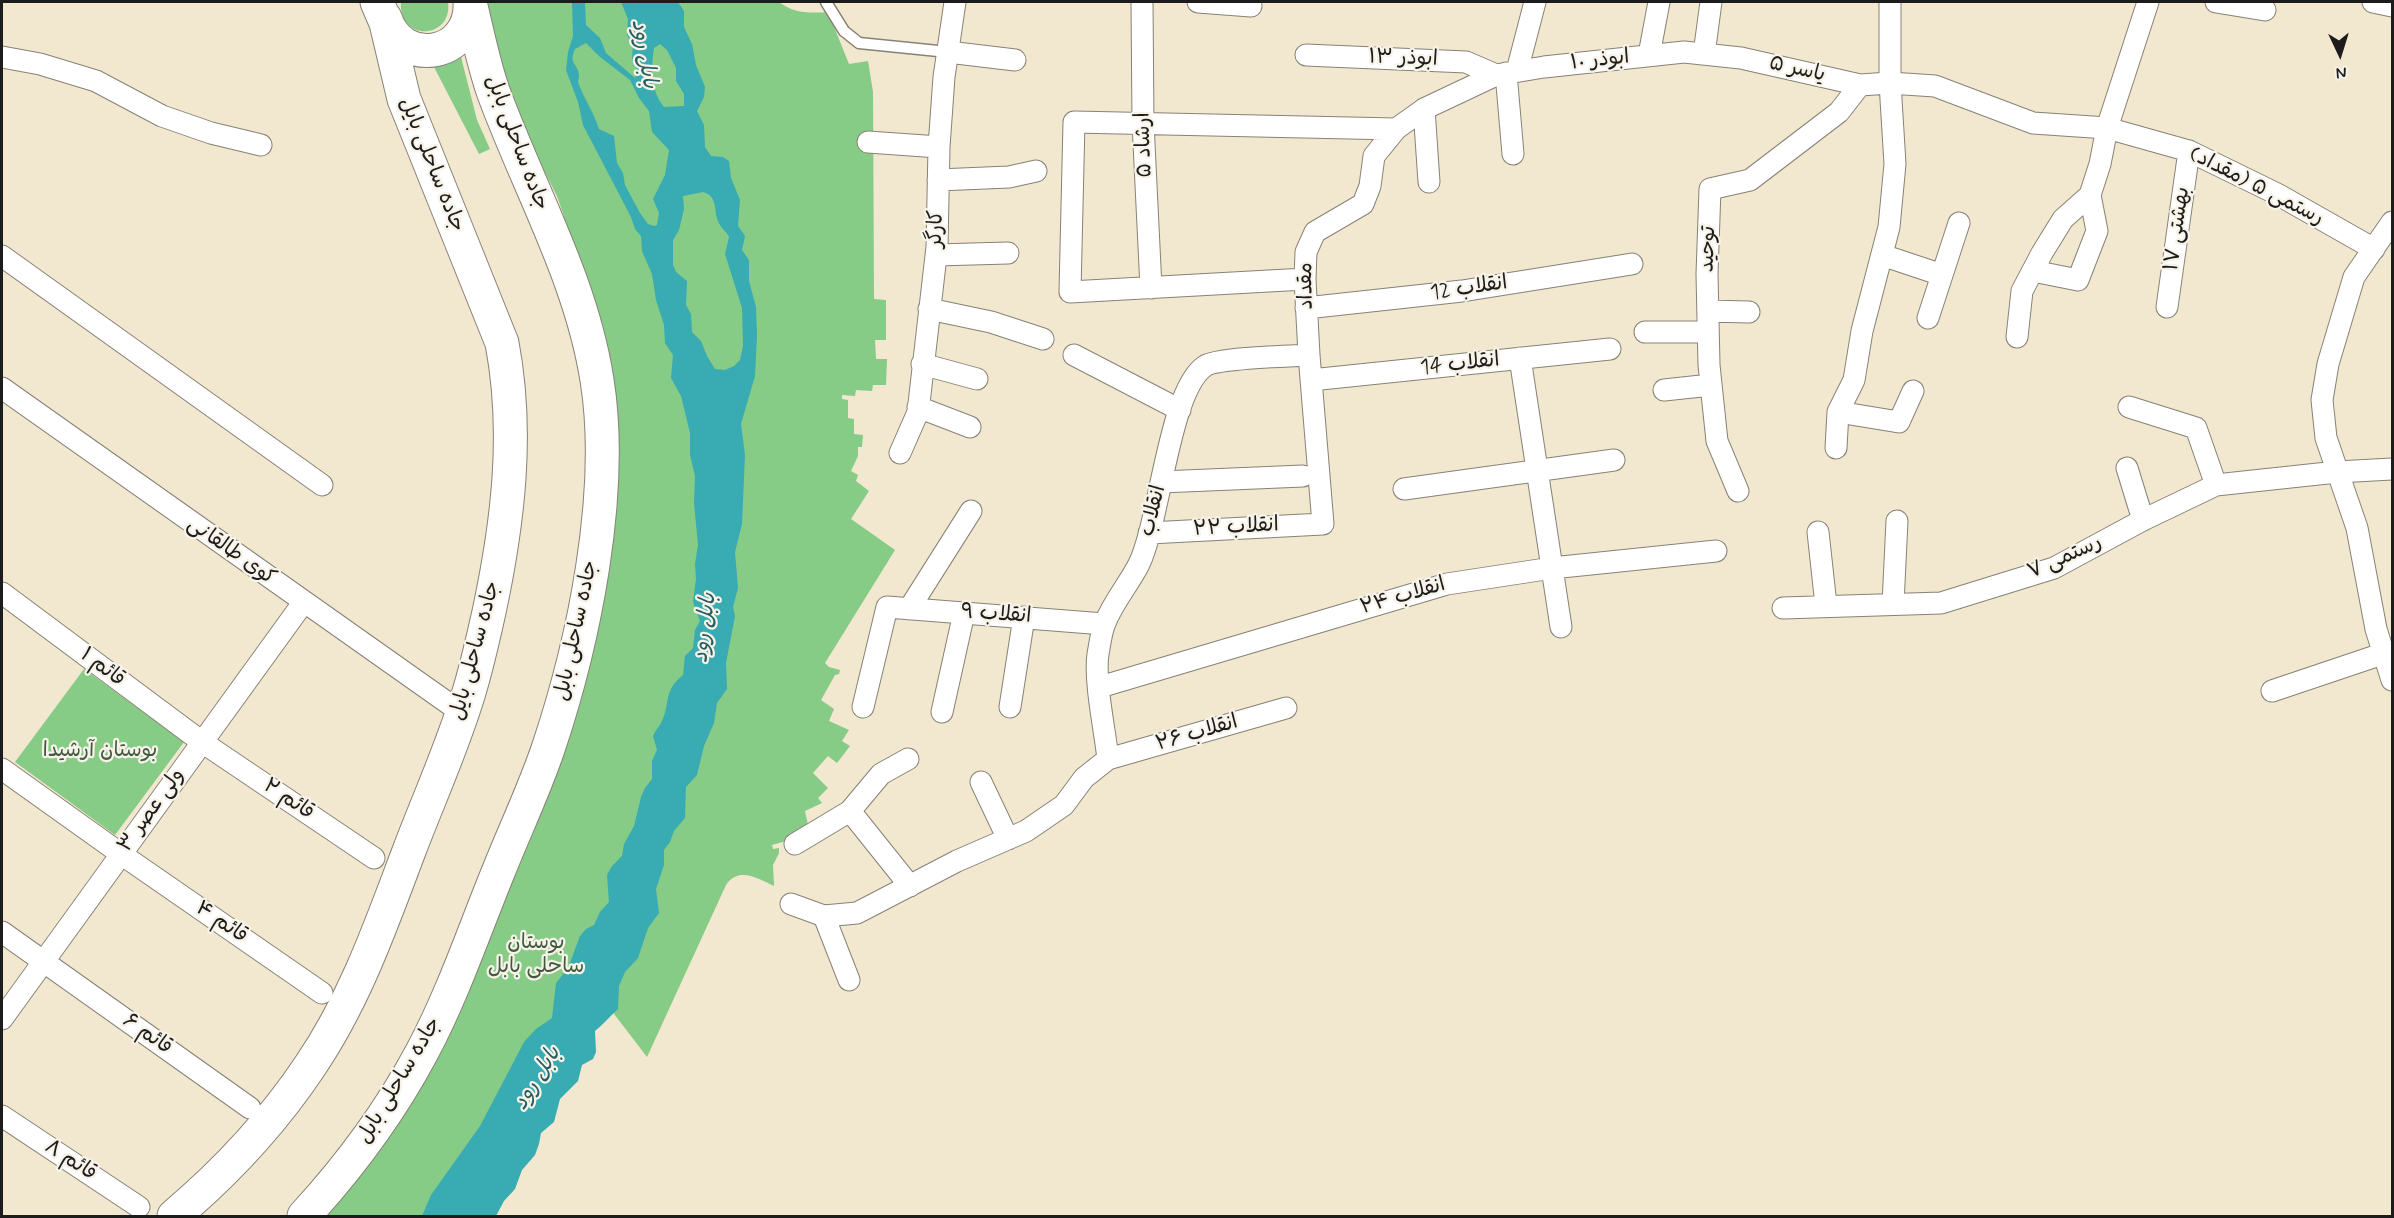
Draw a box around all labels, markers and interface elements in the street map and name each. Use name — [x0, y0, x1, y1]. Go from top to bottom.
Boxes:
water label: بابل رود — [624, 17, 662, 91]
north arrow — [2310, 24, 2370, 84]
street label: ابوذر ۱۳ — [1368, 45, 1438, 73]
street label: ابوذر ۱۰ — [1569, 45, 1631, 77]
street label: یاسر ۵ — [1766, 51, 1828, 89]
text: N — [2335, 62, 2347, 83]
street label: جاده ساحلی بابل — [479, 72, 553, 214]
street label: جاده ساحلی بایل — [393, 94, 469, 236]
street label: ارشاد ۵ — [1131, 112, 1159, 178]
street label: رستمی ۵ (مقداد) — [2184, 142, 2328, 232]
street label: بهشتی ۱۷ — [2160, 185, 2196, 273]
street label: کارگر — [924, 210, 950, 248]
street label: توحید — [1696, 225, 1722, 273]
street label: مقداد — [1294, 262, 1320, 310]
street label: انقلاب 12 — [1429, 271, 1509, 307]
street label: انقلاب 14 — [1419, 348, 1501, 382]
street label: انقلاب — [1136, 483, 1172, 539]
street label: کوی طالقانی — [182, 512, 280, 592]
street label: انقلاب ۲۲ — [1192, 513, 1280, 543]
street label: رستمی ۷ — [2024, 530, 2106, 586]
street label: جاده ساحلی بابل — [550, 558, 604, 704]
street label: انقلاب ۲۴ — [1357, 573, 1449, 621]
street label: جاده ساحلی بایل — [445, 579, 507, 723]
water label: بابل رود — [689, 592, 723, 664]
street label: انقلاب ۹ — [960, 600, 1032, 630]
street label: قائم ۱ — [75, 643, 129, 693]
street label: انقلاب ۲۶ — [1153, 710, 1241, 758]
park label: بوستان آرشیدا — [43, 739, 157, 765]
street label: ولی عصر ۳ — [113, 764, 191, 858]
street label: قائم ۲ — [258, 774, 318, 826]
street label: قائم ۴ — [190, 896, 252, 950]
park label: بوستان ساحلی بابل — [488, 931, 584, 981]
street label: قائم ۶ — [117, 1009, 177, 1061]
street label: جاده ساحلی بابل — [352, 1013, 448, 1149]
water label: بابل رود — [508, 1042, 568, 1116]
street label: قائم ۸ — [39, 1135, 101, 1187]

